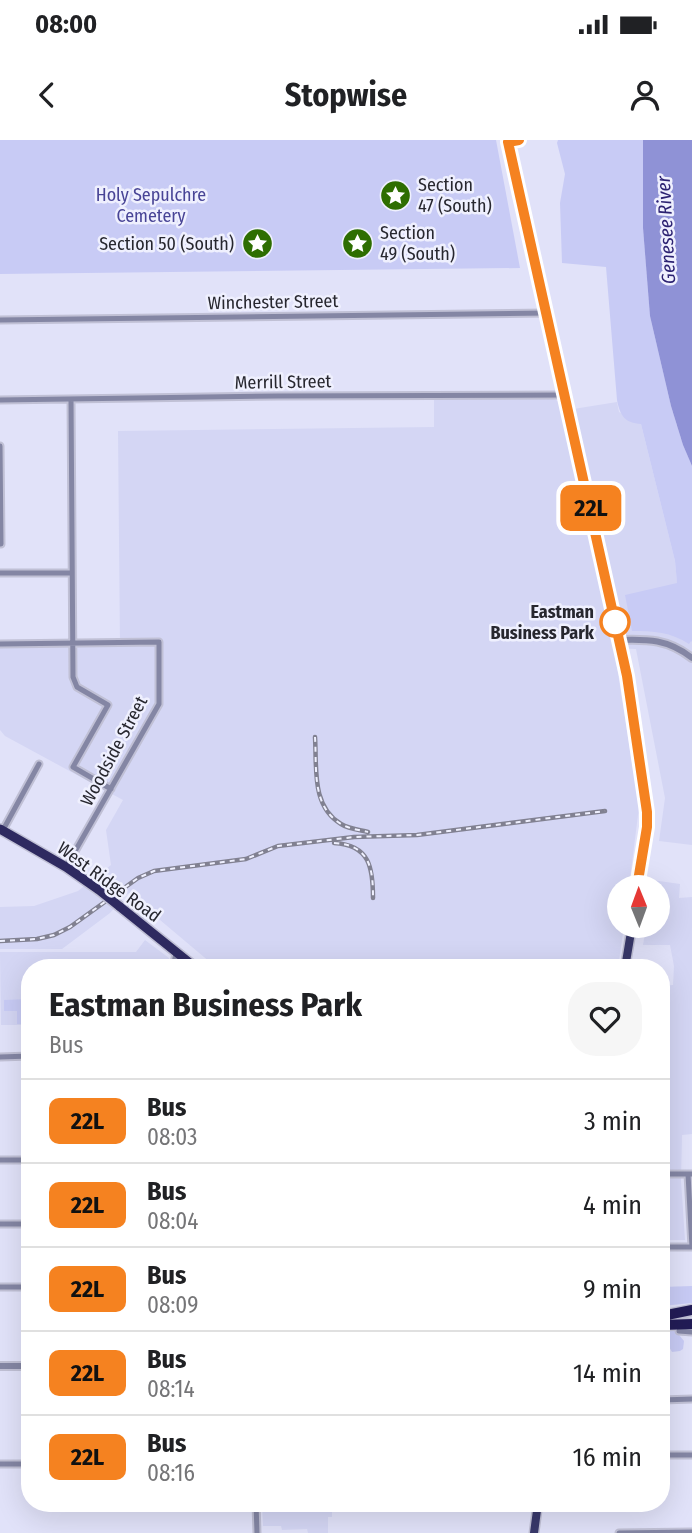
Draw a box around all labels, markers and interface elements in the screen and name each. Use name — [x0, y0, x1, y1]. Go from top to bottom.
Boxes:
text: 08:00 — [35, 9, 97, 40]
icon: back — [28, 76, 66, 114]
text: Stopwise — [285, 76, 407, 114]
icon: person — [626, 76, 664, 114]
place label: Section 47 (South) — [418, 174, 492, 217]
water label: Genesee River — [652, 174, 680, 285]
place icon: Section 47 (South) — [378, 178, 412, 212]
park label: Holy Sepulchre Cemetery — [96, 184, 206, 227]
place label: Section 49 (South) — [380, 222, 455, 265]
place icon: Section 49 (South) — [340, 226, 374, 260]
place icon: Section 50 (South) — [240, 227, 274, 261]
place label: Section 50 (South) — [99, 233, 234, 255]
street label: Winchester Street — [208, 290, 339, 314]
street label: Merrill Street — [234, 370, 332, 394]
line badge: 22L — [551, 485, 631, 531]
text: 22L — [574, 494, 608, 522]
place label: Eastman Business Park — [490, 601, 595, 644]
marker: Eastman Business Park — [600, 607, 630, 637]
street label: Woodside Street — [76, 692, 152, 810]
street label: West Ridge Road — [53, 837, 165, 927]
north arrow — [607, 875, 670, 938]
map controls — [607, 875, 670, 938]
button: heart — [568, 982, 642, 1056]
text: Eastman Business Park — [49, 985, 362, 1025]
text: Bus — [49, 1031, 83, 1059]
text: Bus — [147, 1092, 186, 1123]
text: 3 min — [584, 1106, 642, 1137]
text: 22L — [71, 1107, 104, 1135]
text: 08:03 — [147, 1123, 198, 1151]
text: Bus — [147, 1176, 186, 1207]
text: 4 min — [583, 1190, 642, 1221]
text: 22L — [71, 1191, 104, 1219]
text: 08:04 — [147, 1207, 198, 1235]
text: Bus — [147, 1260, 186, 1291]
text: 9 min — [583, 1274, 642, 1305]
text: 22L — [71, 1275, 104, 1303]
text: 08:09 — [147, 1291, 198, 1319]
text: Bus — [147, 1344, 186, 1375]
text: 14 min — [573, 1358, 642, 1389]
text: 22L — [71, 1359, 104, 1387]
text: 08:14 — [147, 1375, 195, 1403]
text: Bus — [147, 1428, 186, 1459]
text: 16 min — [573, 1442, 642, 1473]
text: 22L — [71, 1443, 104, 1471]
text: 08:16 — [147, 1459, 195, 1487]

